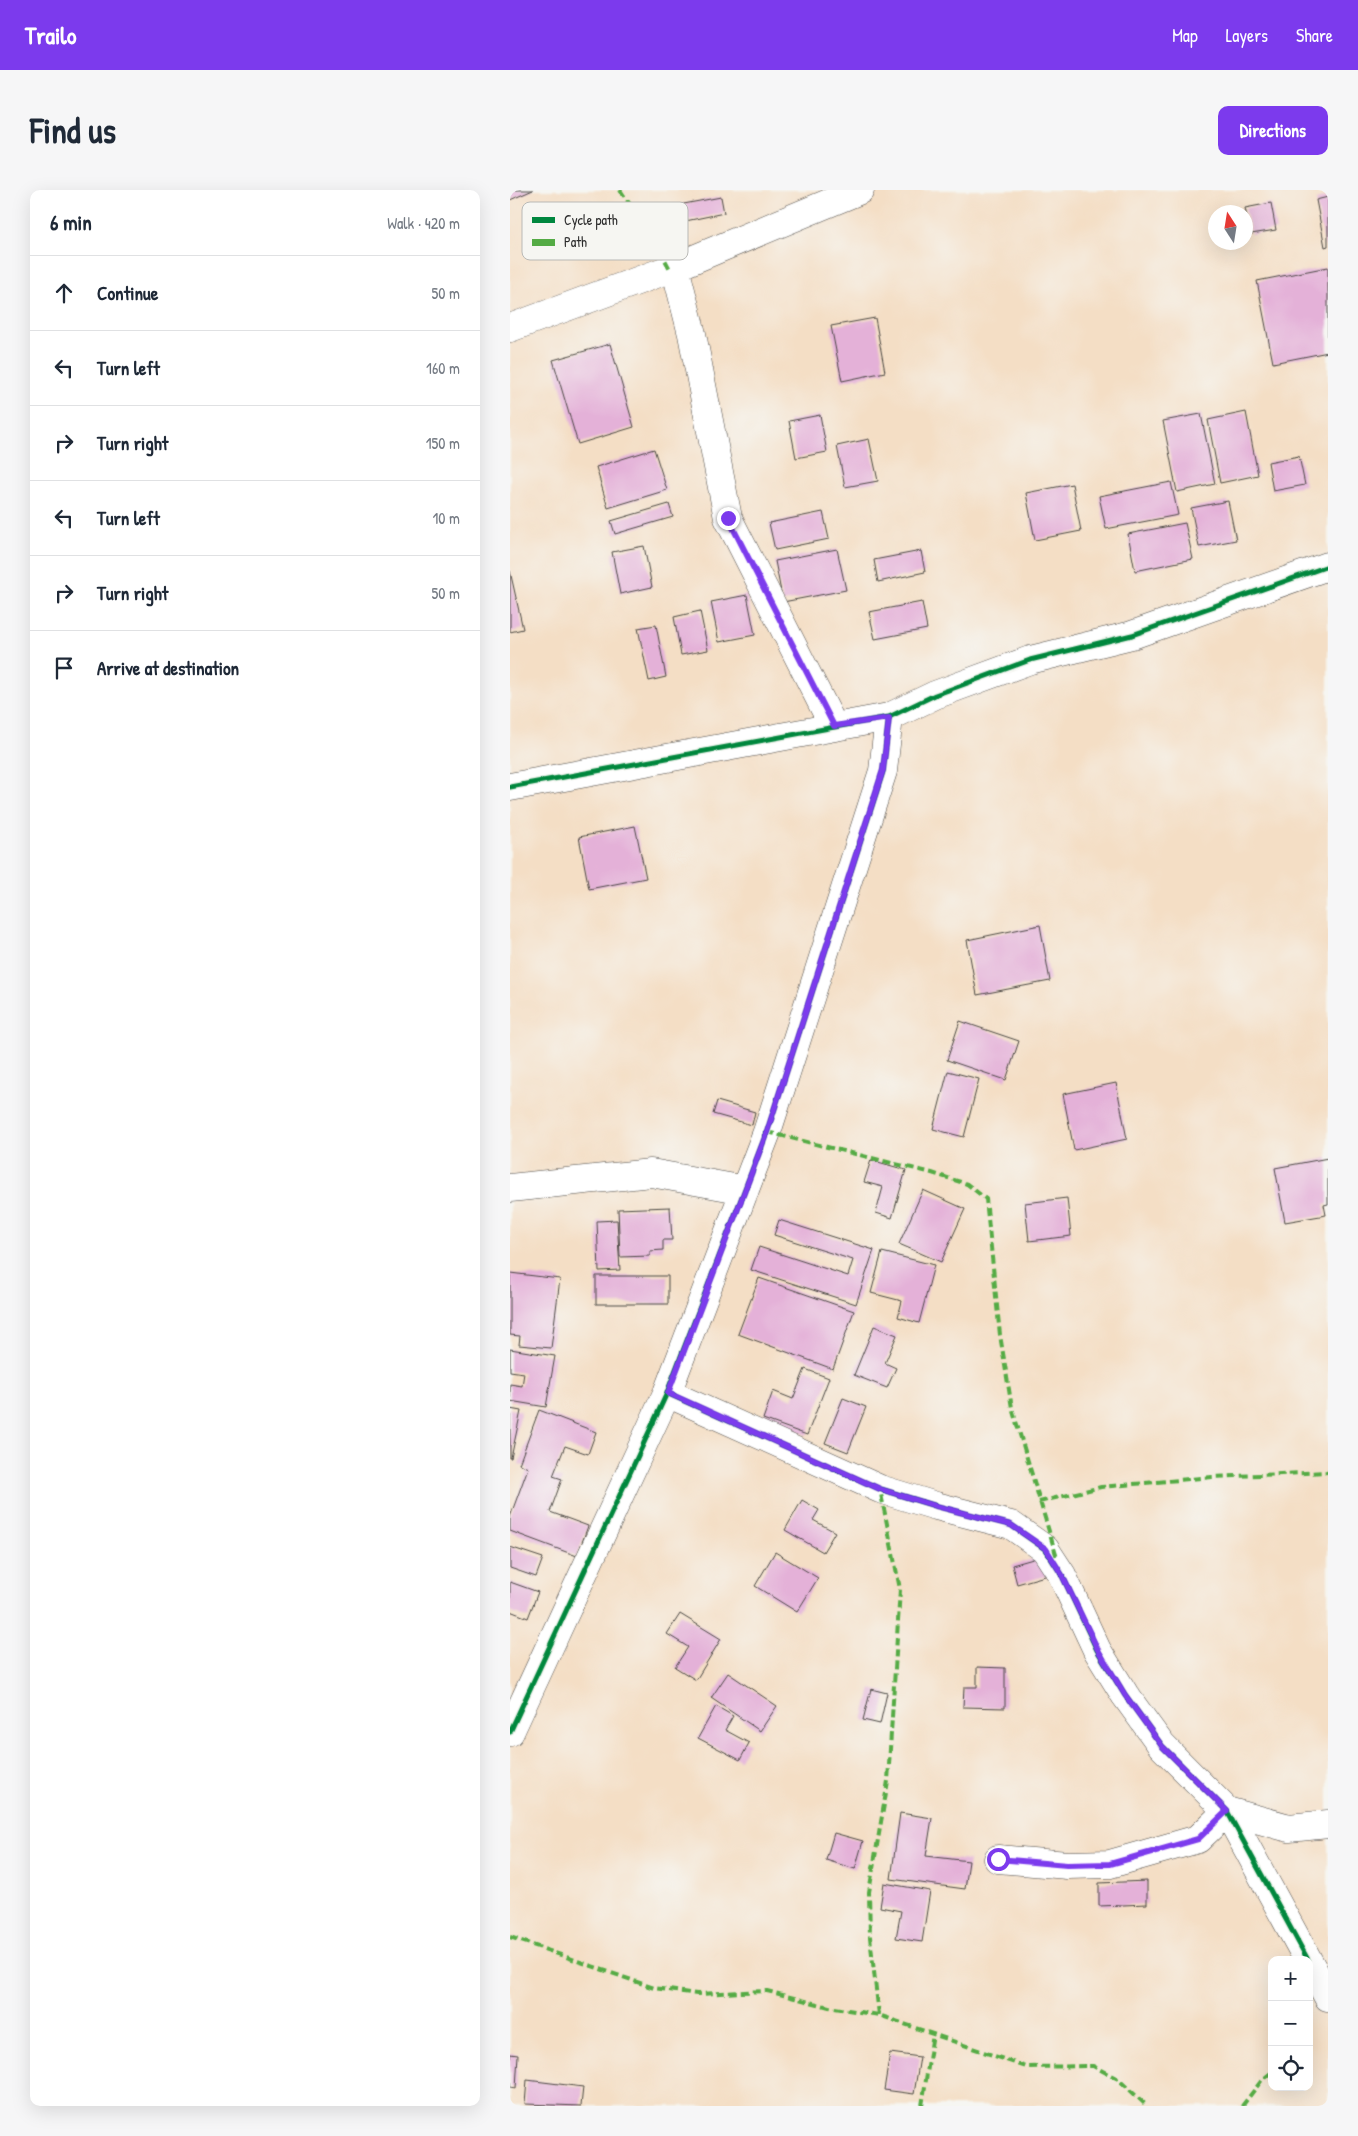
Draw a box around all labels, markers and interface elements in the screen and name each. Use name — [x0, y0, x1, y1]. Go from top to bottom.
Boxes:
text: Trailo — [25, 19, 76, 51]
text: Map — [1172, 23, 1198, 48]
text: Layers — [1226, 23, 1268, 48]
text: Share — [1296, 23, 1333, 48]
button: Directions — [1218, 106, 1328, 155]
text: Find us — [30, 107, 116, 154]
legend — [522, 202, 688, 260]
north arrow — [1208, 205, 1253, 250]
text: 6 min — [50, 208, 92, 237]
text: Cycle path — [564, 210, 618, 230]
text: Walk · 420 m — [387, 212, 460, 234]
text: Path — [564, 232, 587, 251]
icon: ahead — [50, 279, 78, 307]
text: Continue — [97, 280, 158, 306]
text: 50 m — [432, 282, 460, 304]
icon: left — [50, 354, 78, 382]
text: Turn left — [97, 355, 160, 381]
text: 160 m — [426, 357, 460, 379]
icon: right — [50, 429, 78, 457]
text: Turn right — [97, 430, 168, 456]
text: 150 m — [426, 432, 460, 454]
icon: left — [50, 504, 78, 532]
text: Turn left — [97, 505, 160, 531]
text: 10 m — [432, 507, 460, 529]
route end — [717, 507, 740, 530]
icon: right — [50, 579, 78, 607]
text: Turn right — [97, 580, 168, 606]
text: 50 m — [432, 582, 460, 604]
icon: arrive — [50, 654, 78, 682]
text: Arrive at destination — [97, 655, 239, 681]
route start — [987, 1848, 1010, 1871]
map controls — [1268, 1956, 1313, 2091]
button: + — [1268, 1956, 1313, 2001]
button: − — [1268, 2001, 1313, 2046]
button: locate — [1268, 2046, 1313, 2091]

